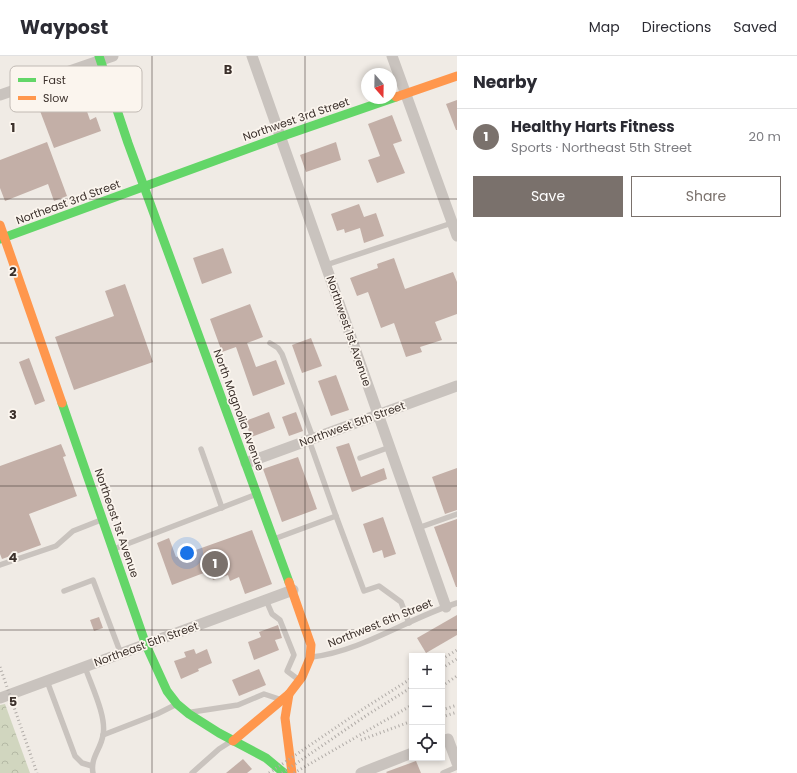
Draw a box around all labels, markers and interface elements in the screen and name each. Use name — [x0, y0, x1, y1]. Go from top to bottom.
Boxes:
text: Waypost — [20, 14, 108, 41]
text: Map — [589, 17, 620, 37]
text: Directions — [642, 17, 711, 37]
text: Saved — [733, 17, 777, 37]
text: B — [224, 60, 233, 79]
legend — [10, 66, 142, 112]
north arrow — [361, 68, 397, 104]
text: Nearby — [473, 70, 537, 94]
text: Fast — [43, 72, 66, 88]
text: Slow — [43, 90, 68, 106]
street label: Northwest 3rd Street — [241, 93, 351, 145]
text: Healthy Harts Fitness — [511, 116, 675, 137]
text: 1 — [11, 118, 15, 137]
text: 1 — [484, 127, 488, 146]
text: 20 m — [748, 127, 781, 146]
text: Sports · Northeast 5th Street — [511, 138, 692, 157]
street label: Northeast 3rd Street — [14, 176, 122, 228]
button: Save — [473, 176, 623, 217]
button: Share — [631, 176, 781, 217]
text: 2 — [9, 262, 17, 281]
street label: Northwest 1st Avenue — [323, 274, 375, 389]
street label: North Magnolia Avenue — [210, 347, 269, 473]
street label: Northwest 5th Street — [297, 397, 407, 451]
text: 3 — [9, 405, 17, 424]
street label: Northeast 1st Avenue — [91, 466, 143, 580]
your location — [177, 543, 197, 563]
text: 4 — [9, 548, 18, 567]
pin: 1 — [202, 549, 228, 579]
street label: Northwest 6th Street — [325, 595, 435, 651]
street label: Northeast 5th Street — [92, 618, 200, 670]
map controls — [409, 653, 445, 761]
button: + — [409, 653, 445, 689]
button: − — [409, 689, 445, 725]
text: 5 — [9, 692, 17, 711]
button: locate — [409, 725, 445, 761]

